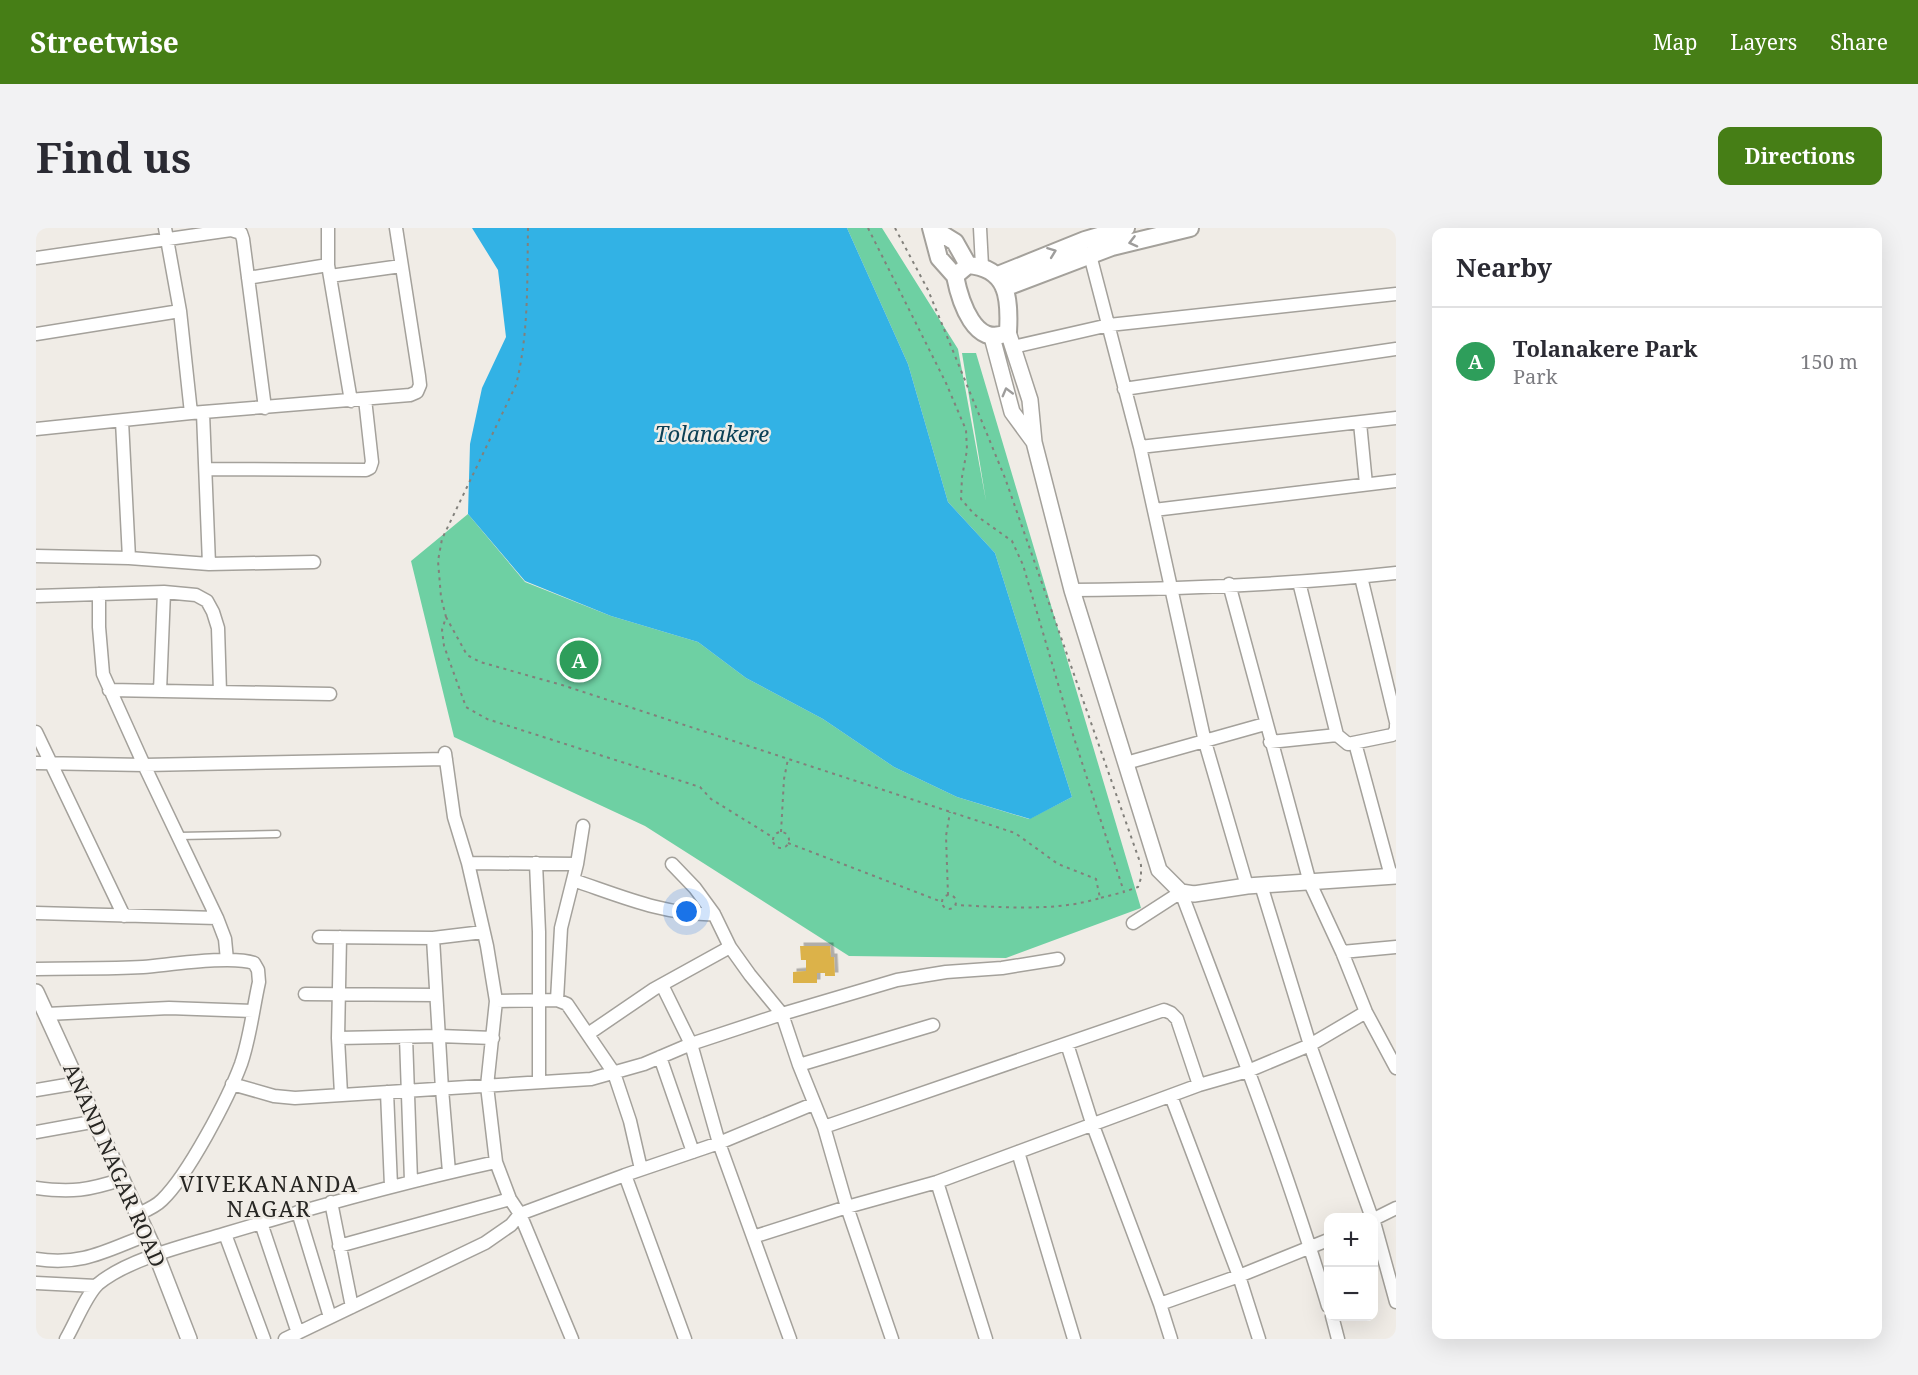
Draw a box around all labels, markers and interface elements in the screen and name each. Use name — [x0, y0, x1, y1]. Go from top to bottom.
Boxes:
text: Streetwise — [30, 23, 179, 61]
text: Map — [1653, 28, 1697, 56]
text: Layers — [1730, 28, 1797, 56]
text: Share — [1830, 28, 1888, 56]
button: Directions — [1718, 127, 1882, 185]
text: Find us — [36, 128, 191, 185]
one-way arrow — [1128, 235, 1138, 248]
one-way arrow — [1045, 247, 1056, 259]
text: Nearby — [1456, 249, 1552, 285]
text: Tolanakere Park — [1513, 333, 1698, 363]
text: A — [1468, 348, 1483, 375]
text: 150 m — [1800, 348, 1858, 375]
text: Park — [1513, 363, 1557, 390]
one-way arrow — [1002, 387, 1014, 398]
water label: Tolanakere — [655, 418, 769, 448]
pin: A — [560, 638, 598, 682]
your location — [672, 897, 701, 926]
street label: ANAND NAGAR ROAD — [57, 1059, 173, 1271]
district label: VIVEKANANDA NAGAR — [179, 1168, 359, 1223]
map controls — [1324, 1213, 1378, 1321]
button: + — [1324, 1213, 1378, 1267]
button: − — [1324, 1267, 1378, 1321]

